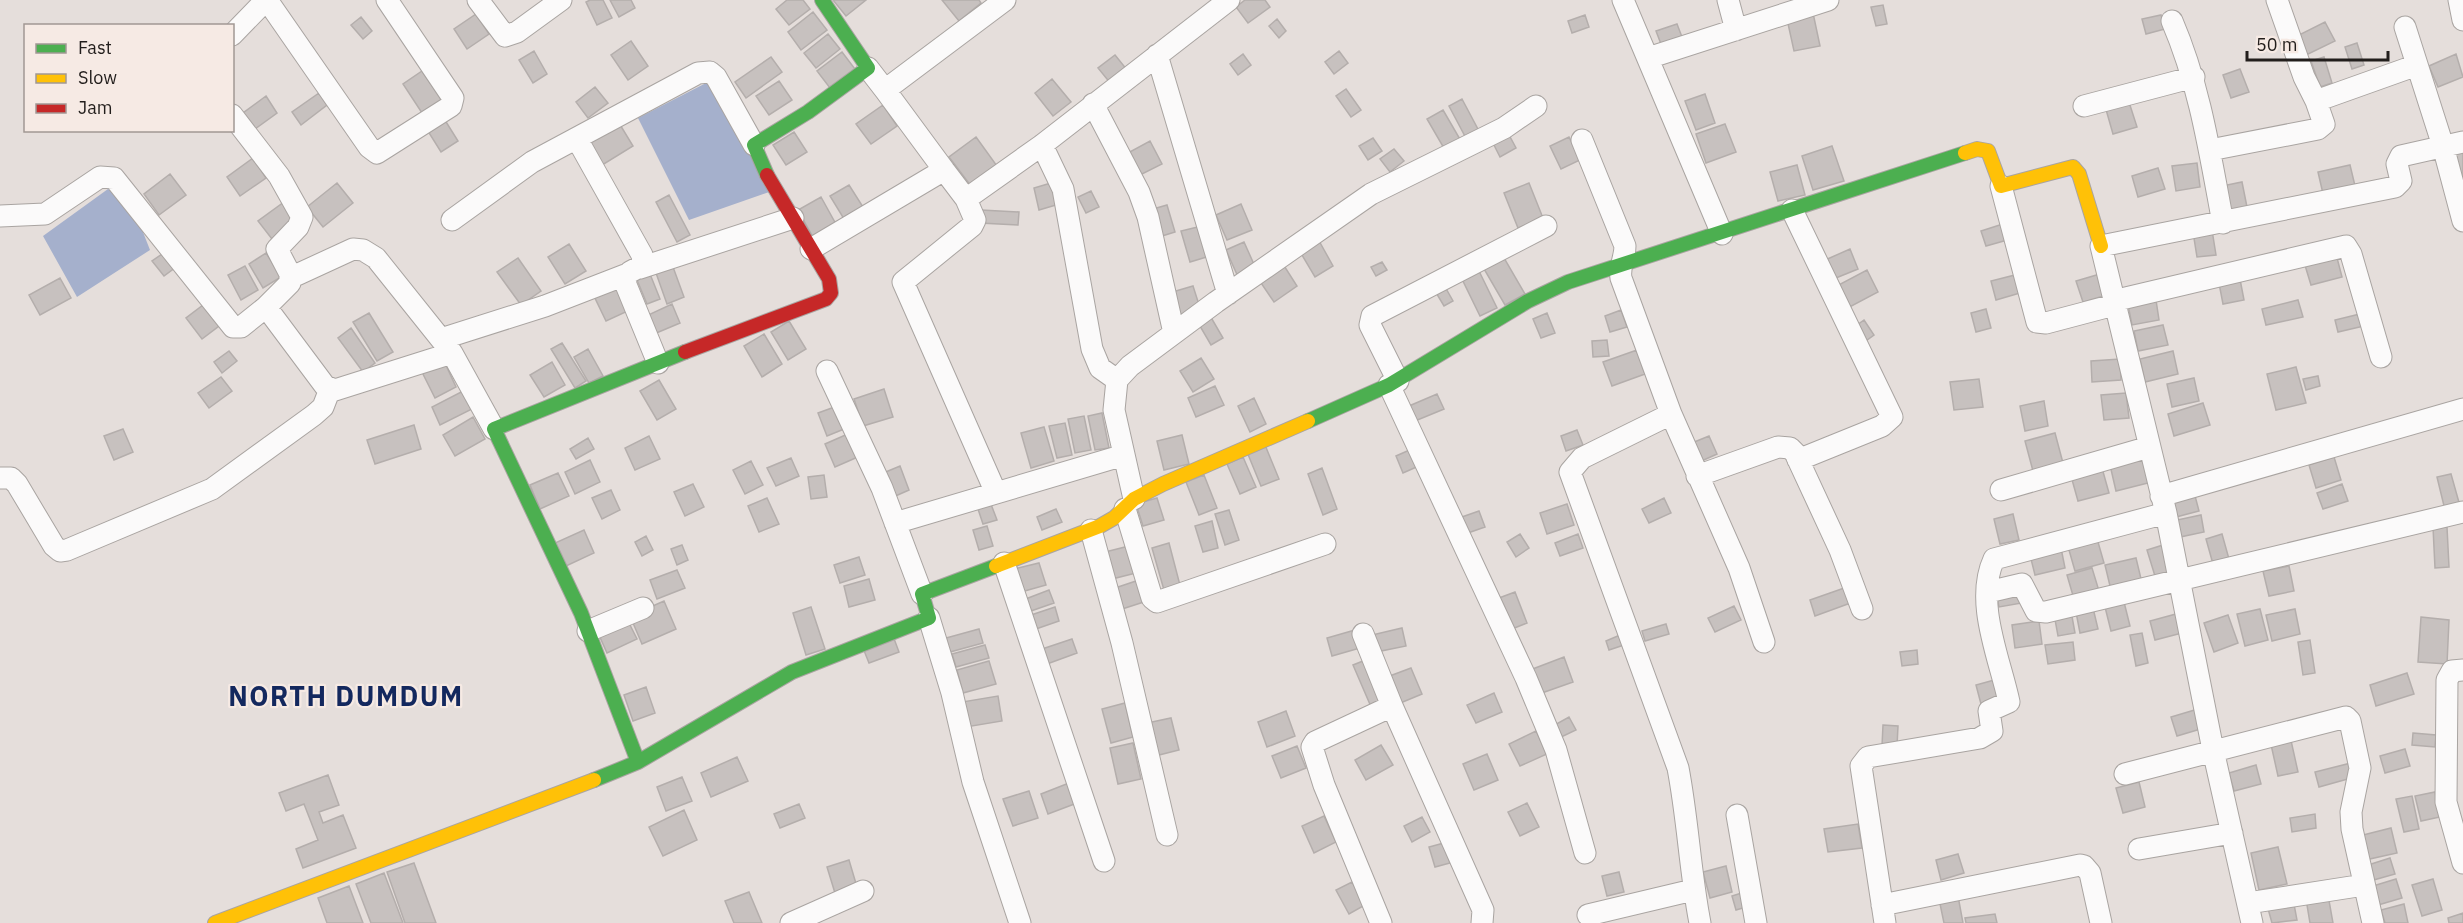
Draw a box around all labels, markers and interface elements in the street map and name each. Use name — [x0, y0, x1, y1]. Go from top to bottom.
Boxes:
legend — [24, 24, 234, 132]
scale bar — [2247, 24, 2388, 62]
text: 50 m — [2256, 33, 2298, 56]
text: Fast — [78, 36, 112, 59]
text: Slow — [78, 66, 117, 89]
text: Jam — [78, 96, 113, 119]
district label: NORTH DUMDUM — [228, 678, 464, 713]

